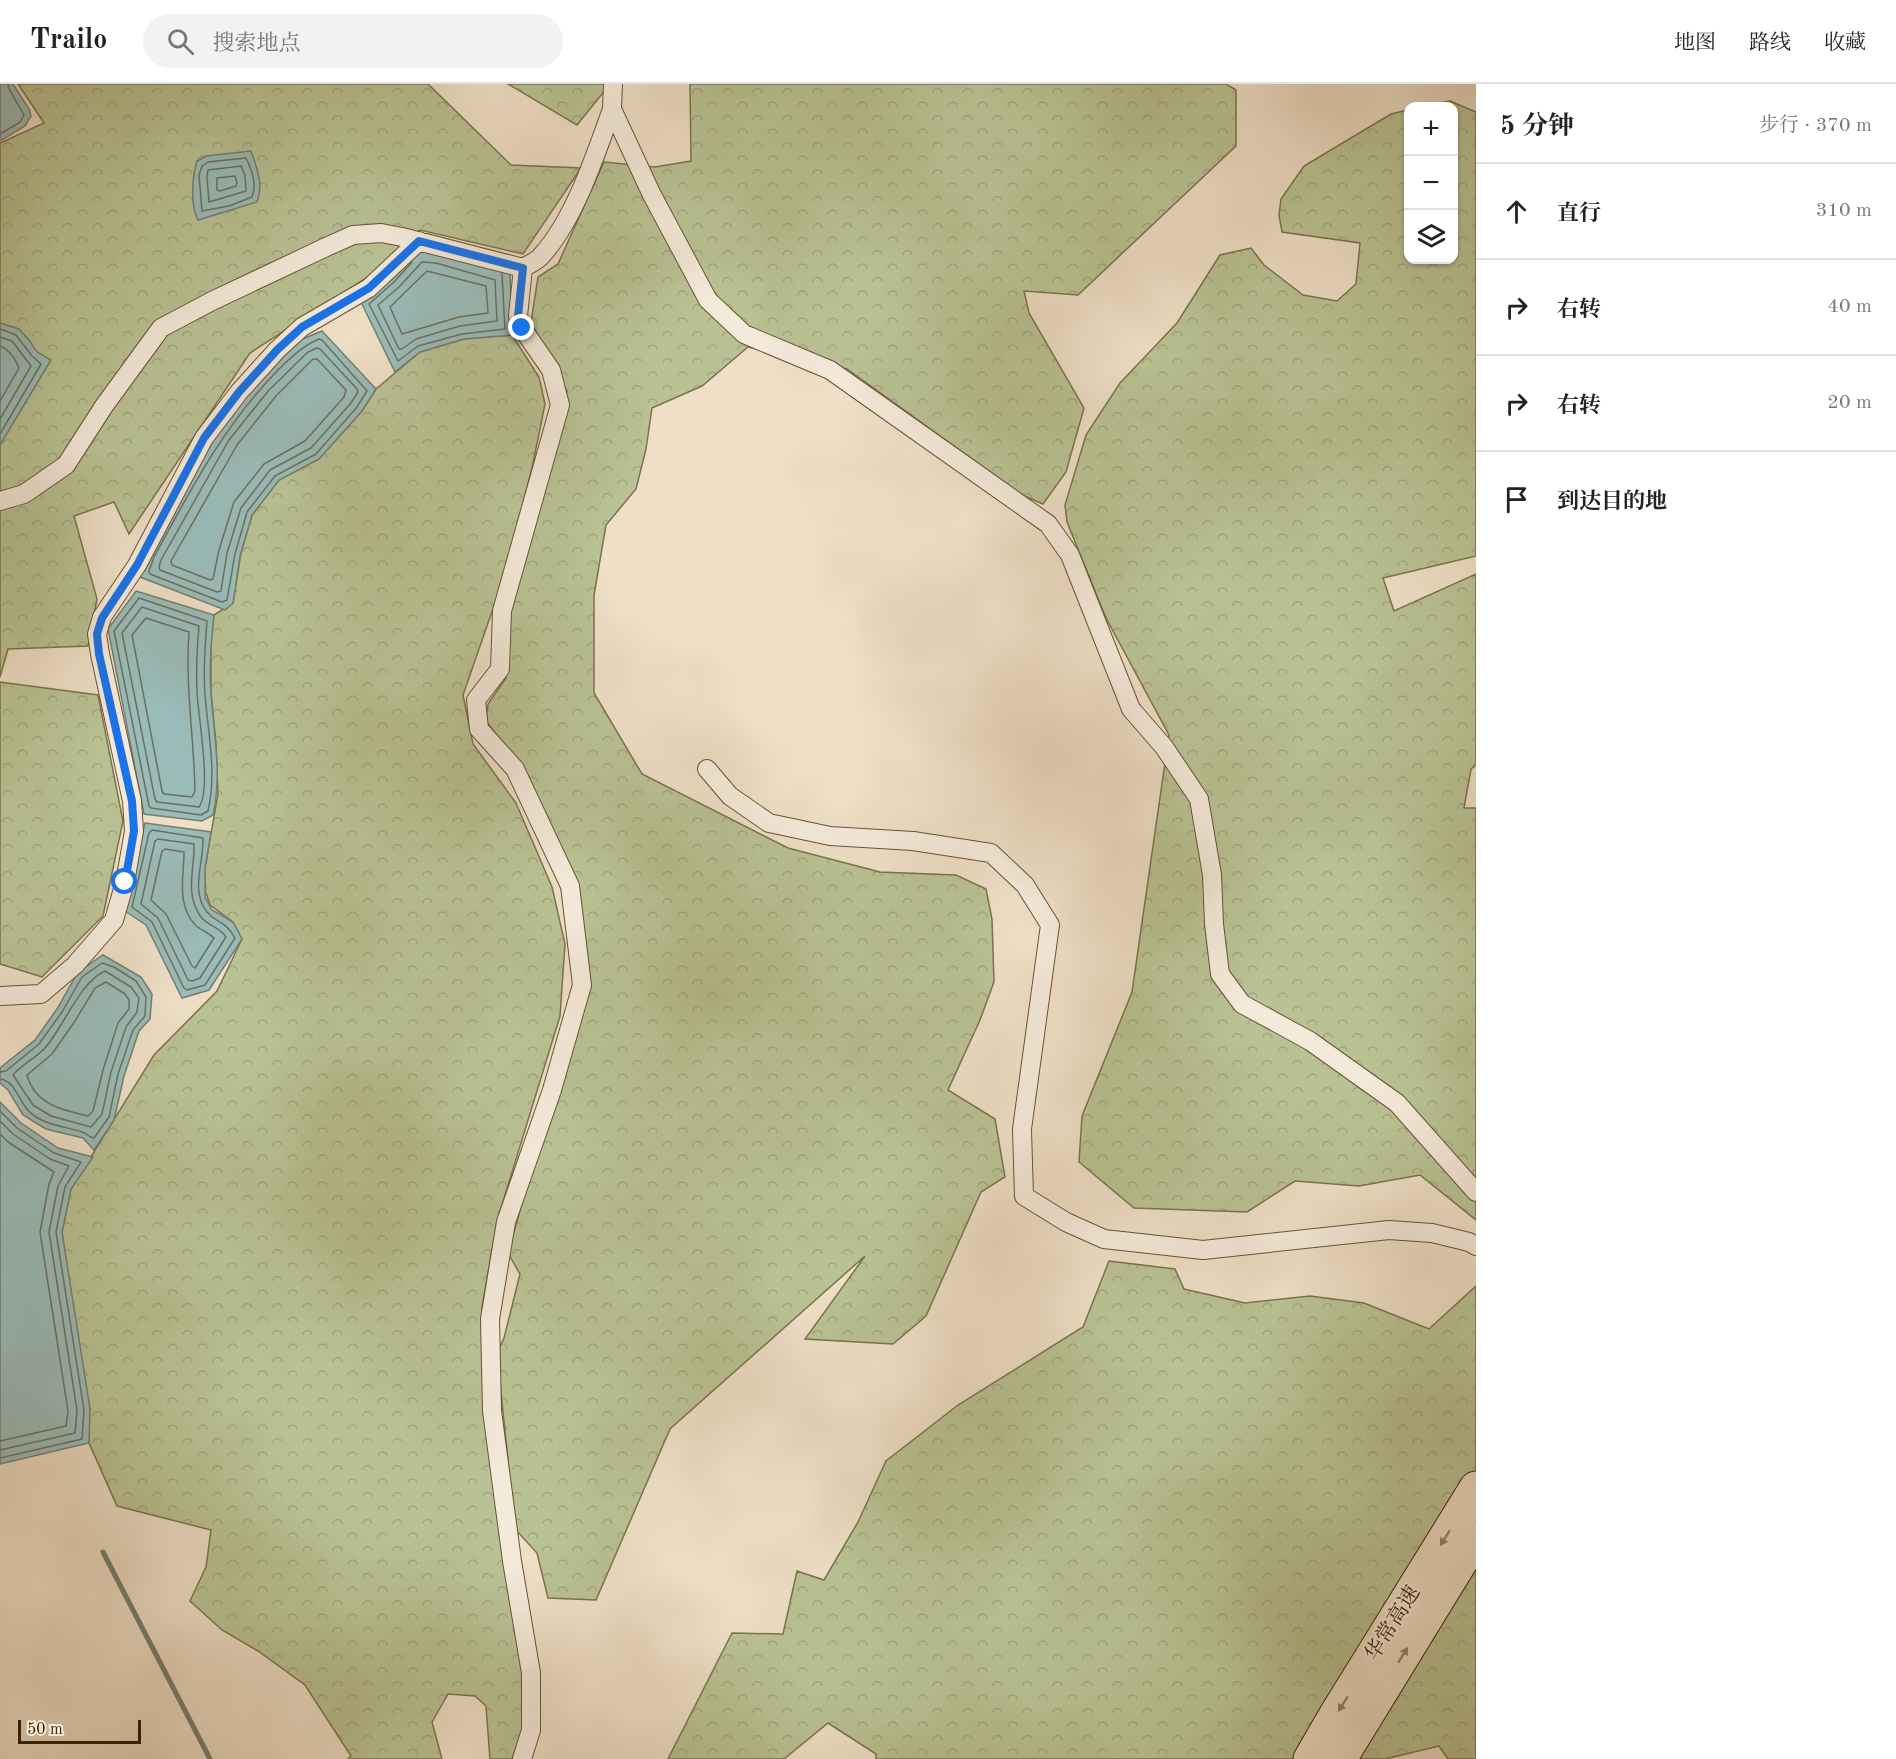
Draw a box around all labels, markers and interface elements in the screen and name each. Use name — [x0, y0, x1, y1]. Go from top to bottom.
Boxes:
search box — [143, 14, 563, 68]
icon: search — [164, 25, 197, 58]
text: Trailo — [30, 27, 107, 55]
text: 搜索地点 — [212, 33, 300, 55]
text: 地图 — [1674, 33, 1716, 54]
text: 路线 — [1749, 33, 1791, 54]
text: 收藏 — [1824, 33, 1866, 54]
map controls — [1404, 102, 1458, 264]
button: + — [1404, 102, 1458, 156]
text: 5 分钟 — [1500, 114, 1574, 140]
text: 步行 · 370 m — [1759, 116, 1872, 136]
button: − — [1404, 156, 1458, 210]
icon: ahead — [1500, 195, 1533, 228]
text: 310 m — [1816, 201, 1872, 221]
text: 直行 — [1557, 203, 1601, 225]
button: layers — [1404, 210, 1458, 264]
icon: right — [1500, 291, 1533, 324]
text: 40 m — [1827, 297, 1872, 317]
text: 右转 — [1557, 299, 1601, 321]
route end — [508, 314, 534, 340]
icon: right — [1500, 387, 1533, 420]
text: 20 m — [1827, 393, 1872, 413]
text: 右转 — [1557, 395, 1601, 417]
icon: arrive — [1500, 483, 1533, 516]
text: 到达目的地 — [1557, 491, 1667, 513]
route start — [111, 868, 137, 894]
one-way arrow — [1439, 1529, 1450, 1546]
street label: 华常高速 — [1360, 1582, 1424, 1665]
one-way arrow — [1397, 1647, 1408, 1663]
one-way arrow — [1337, 1695, 1348, 1712]
scale bar — [18, 1717, 141, 1744]
text: 50 m — [27, 1722, 63, 1738]

